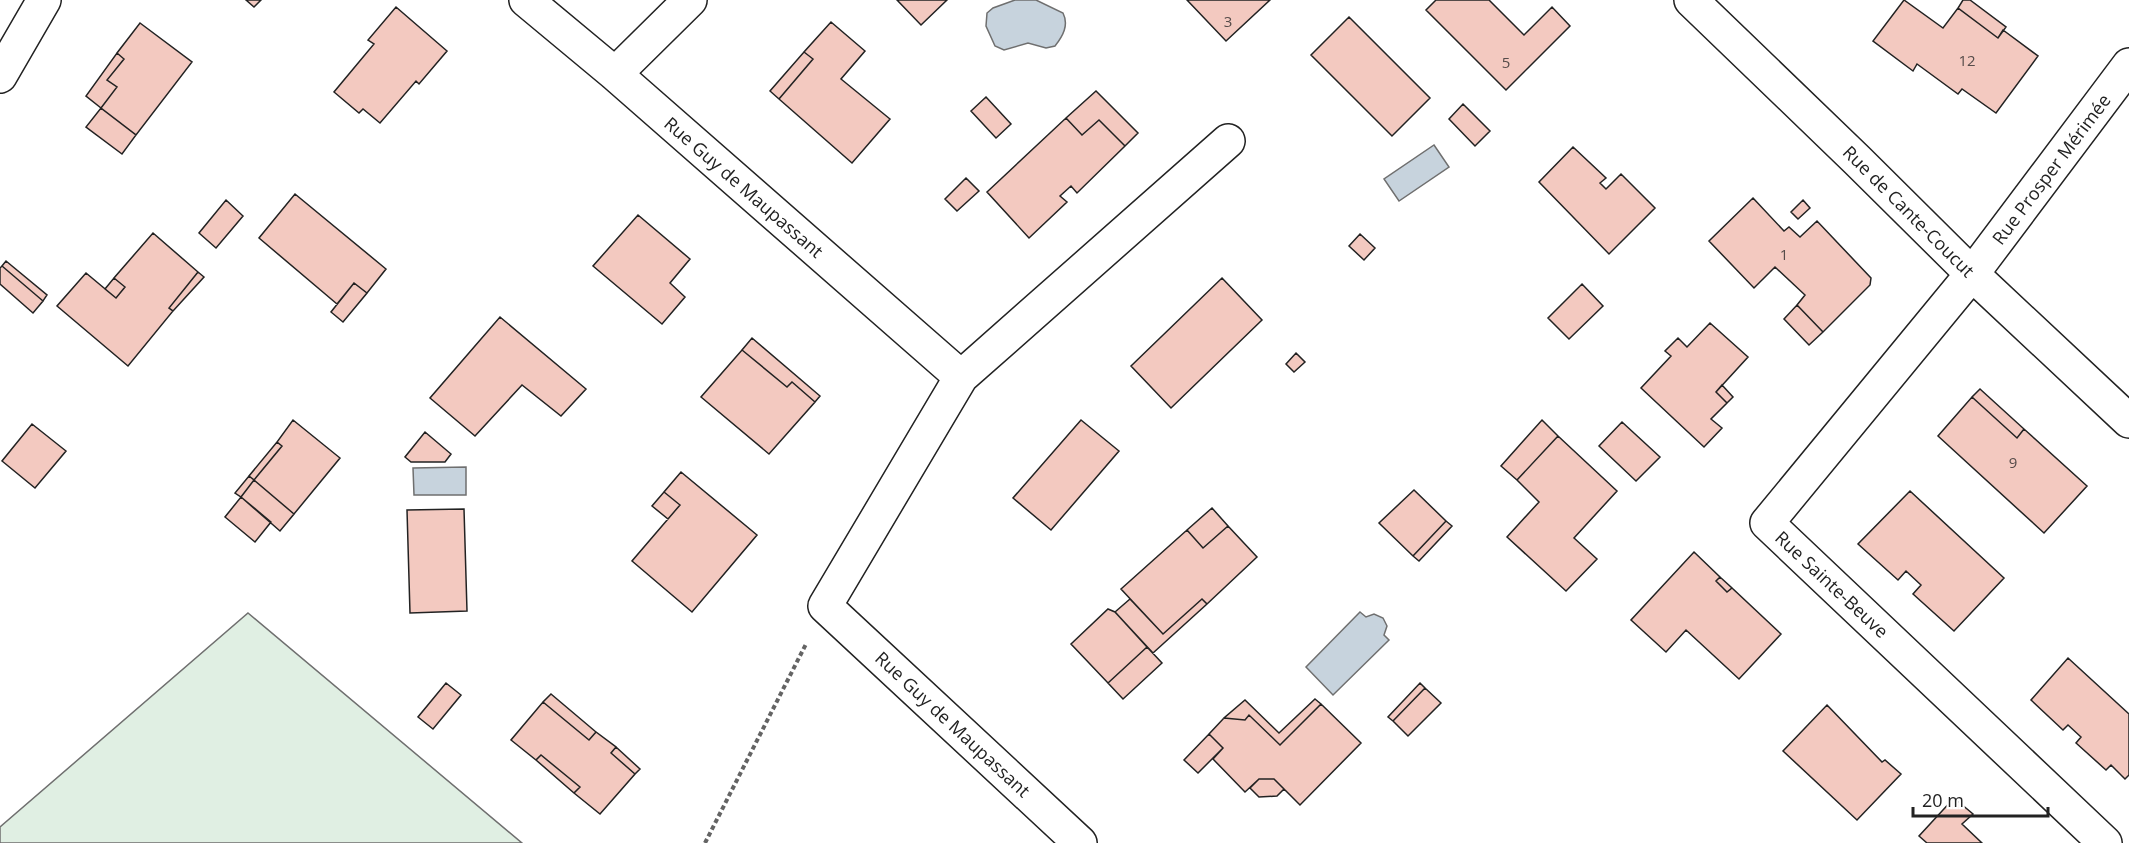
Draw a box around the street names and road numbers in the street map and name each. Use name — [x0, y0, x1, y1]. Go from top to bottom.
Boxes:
street label: Rue Prosper Mérimée — [1986, 89, 2116, 249]
street label: Rue Guy de Maupassant — [659, 111, 829, 263]
street label: Rue de Cante-Coucut — [1838, 140, 1980, 282]
street label: Rue Sainte-Beuve — [1770, 525, 1894, 643]
street label: Rue Guy de Maupassant — [870, 646, 1036, 802]

